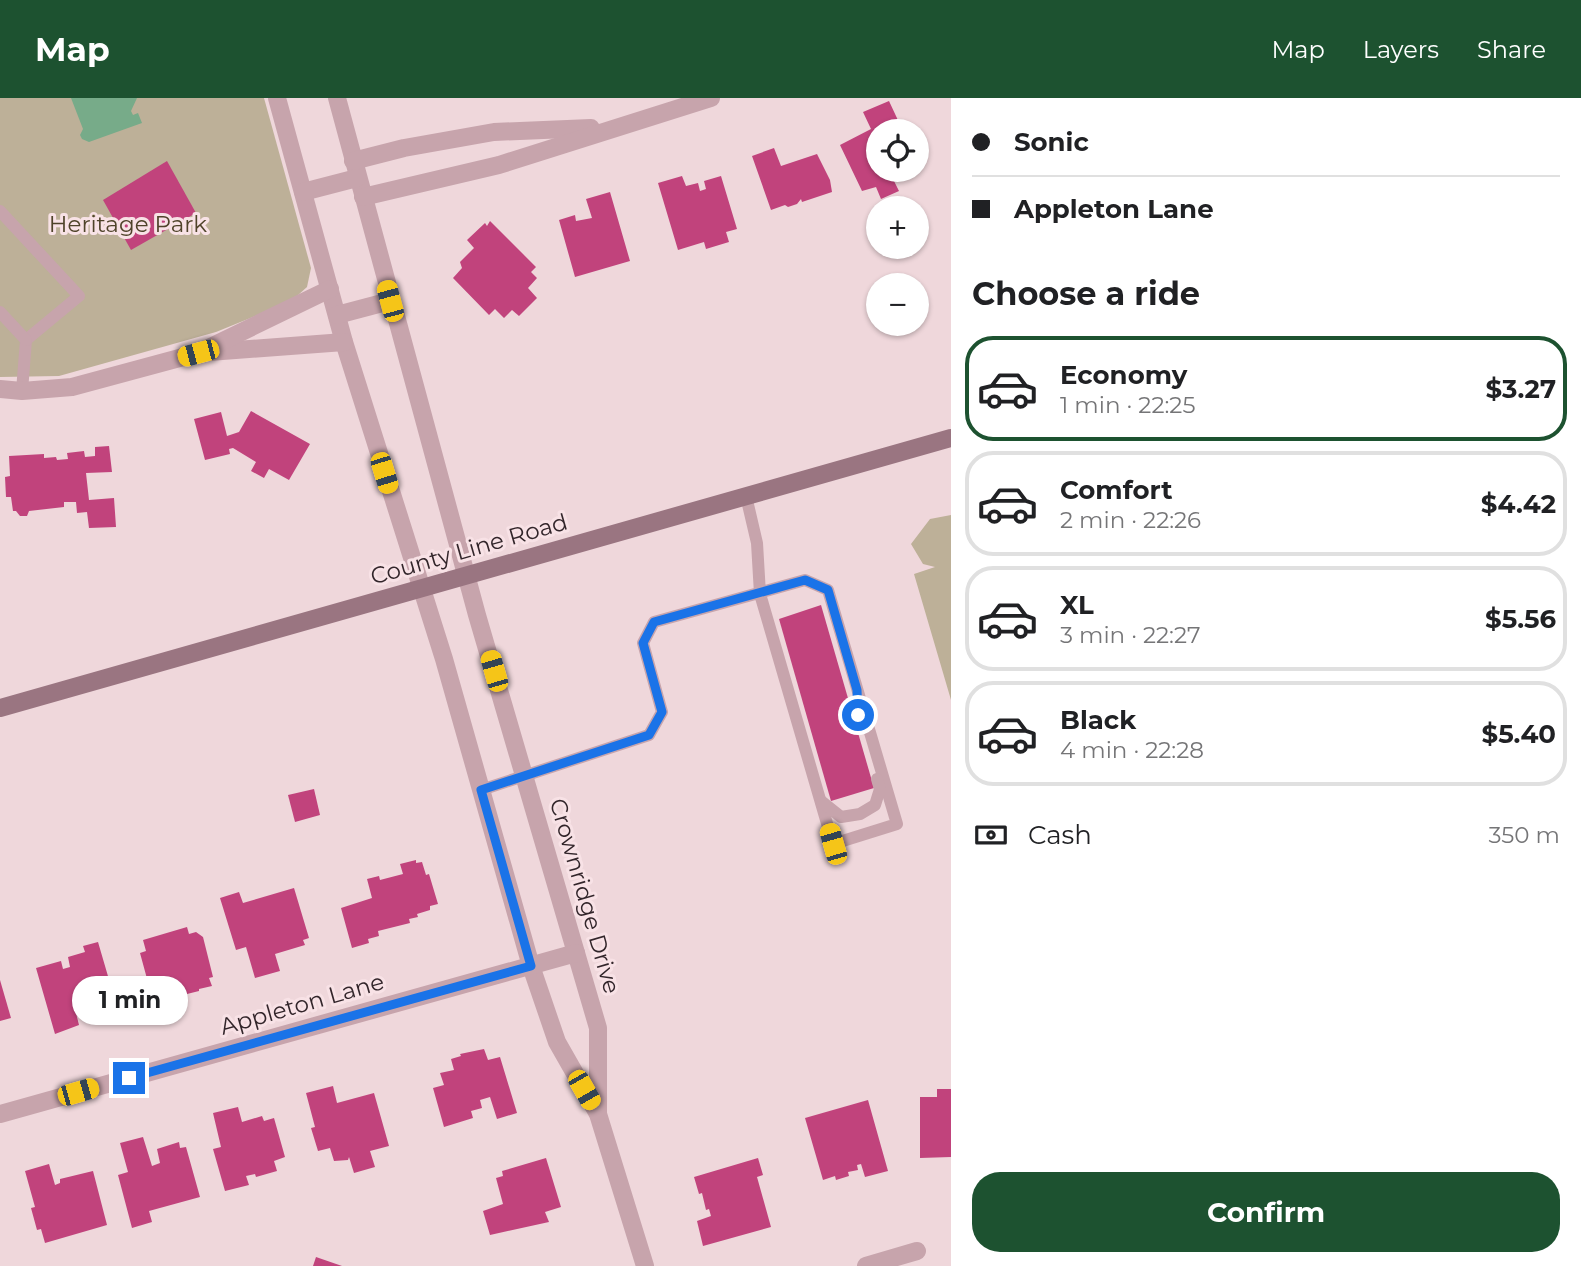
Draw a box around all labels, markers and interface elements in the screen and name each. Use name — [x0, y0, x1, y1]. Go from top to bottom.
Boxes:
text: Map — [35, 29, 110, 69]
text: Map — [1271, 35, 1325, 64]
text: Layers — [1363, 35, 1439, 64]
text: Share — [1477, 35, 1546, 64]
map controls — [866, 119, 929, 336]
button: locate — [866, 119, 929, 182]
text: Sonic — [1014, 126, 1089, 158]
text: Appleton Lane — [1014, 193, 1214, 225]
button: + — [866, 196, 929, 259]
park label: Heritage Park — [49, 210, 207, 238]
button: − — [866, 273, 929, 336]
text: Choose a ride — [972, 274, 1200, 313]
car — [375, 278, 406, 324]
car — [175, 337, 222, 369]
icon: car — [976, 357, 1039, 420]
text: Economy — [1060, 359, 1187, 391]
text: $3.27 — [1486, 373, 1556, 405]
text: 1 min · 22:25 — [1060, 391, 1195, 419]
car — [368, 450, 401, 496]
icon: car — [976, 472, 1039, 535]
text: Comfort — [1060, 474, 1172, 506]
text: $4.42 — [1481, 488, 1556, 520]
text: 2 min · 22:26 — [1060, 506, 1201, 534]
street label: County Line Road — [367, 507, 571, 591]
icon: car — [976, 587, 1039, 650]
text: XL — [1060, 589, 1094, 621]
text: $5.56 — [1485, 603, 1556, 635]
text: 3 min · 22:27 — [1060, 621, 1201, 649]
car — [479, 648, 510, 694]
route start — [842, 699, 874, 731]
icon: car — [976, 702, 1039, 765]
text: Black — [1060, 704, 1136, 736]
text: $5.40 — [1482, 718, 1556, 750]
text: 4 min · 22:28 — [1060, 736, 1204, 764]
street label: Crownridge Drive — [544, 795, 626, 997]
icon: cash — [972, 816, 1010, 854]
text: Cash — [1028, 819, 1092, 851]
car — [818, 821, 849, 867]
text: 350 m — [1489, 821, 1560, 849]
street label: Appleton Lane — [217, 967, 387, 1041]
callout: 1 min — [71, 976, 187, 1026]
text: 1 min — [99, 986, 161, 1014]
route end — [113, 1062, 145, 1094]
car — [565, 1067, 604, 1113]
car — [55, 1076, 102, 1108]
button: Confirm — [972, 1172, 1560, 1252]

